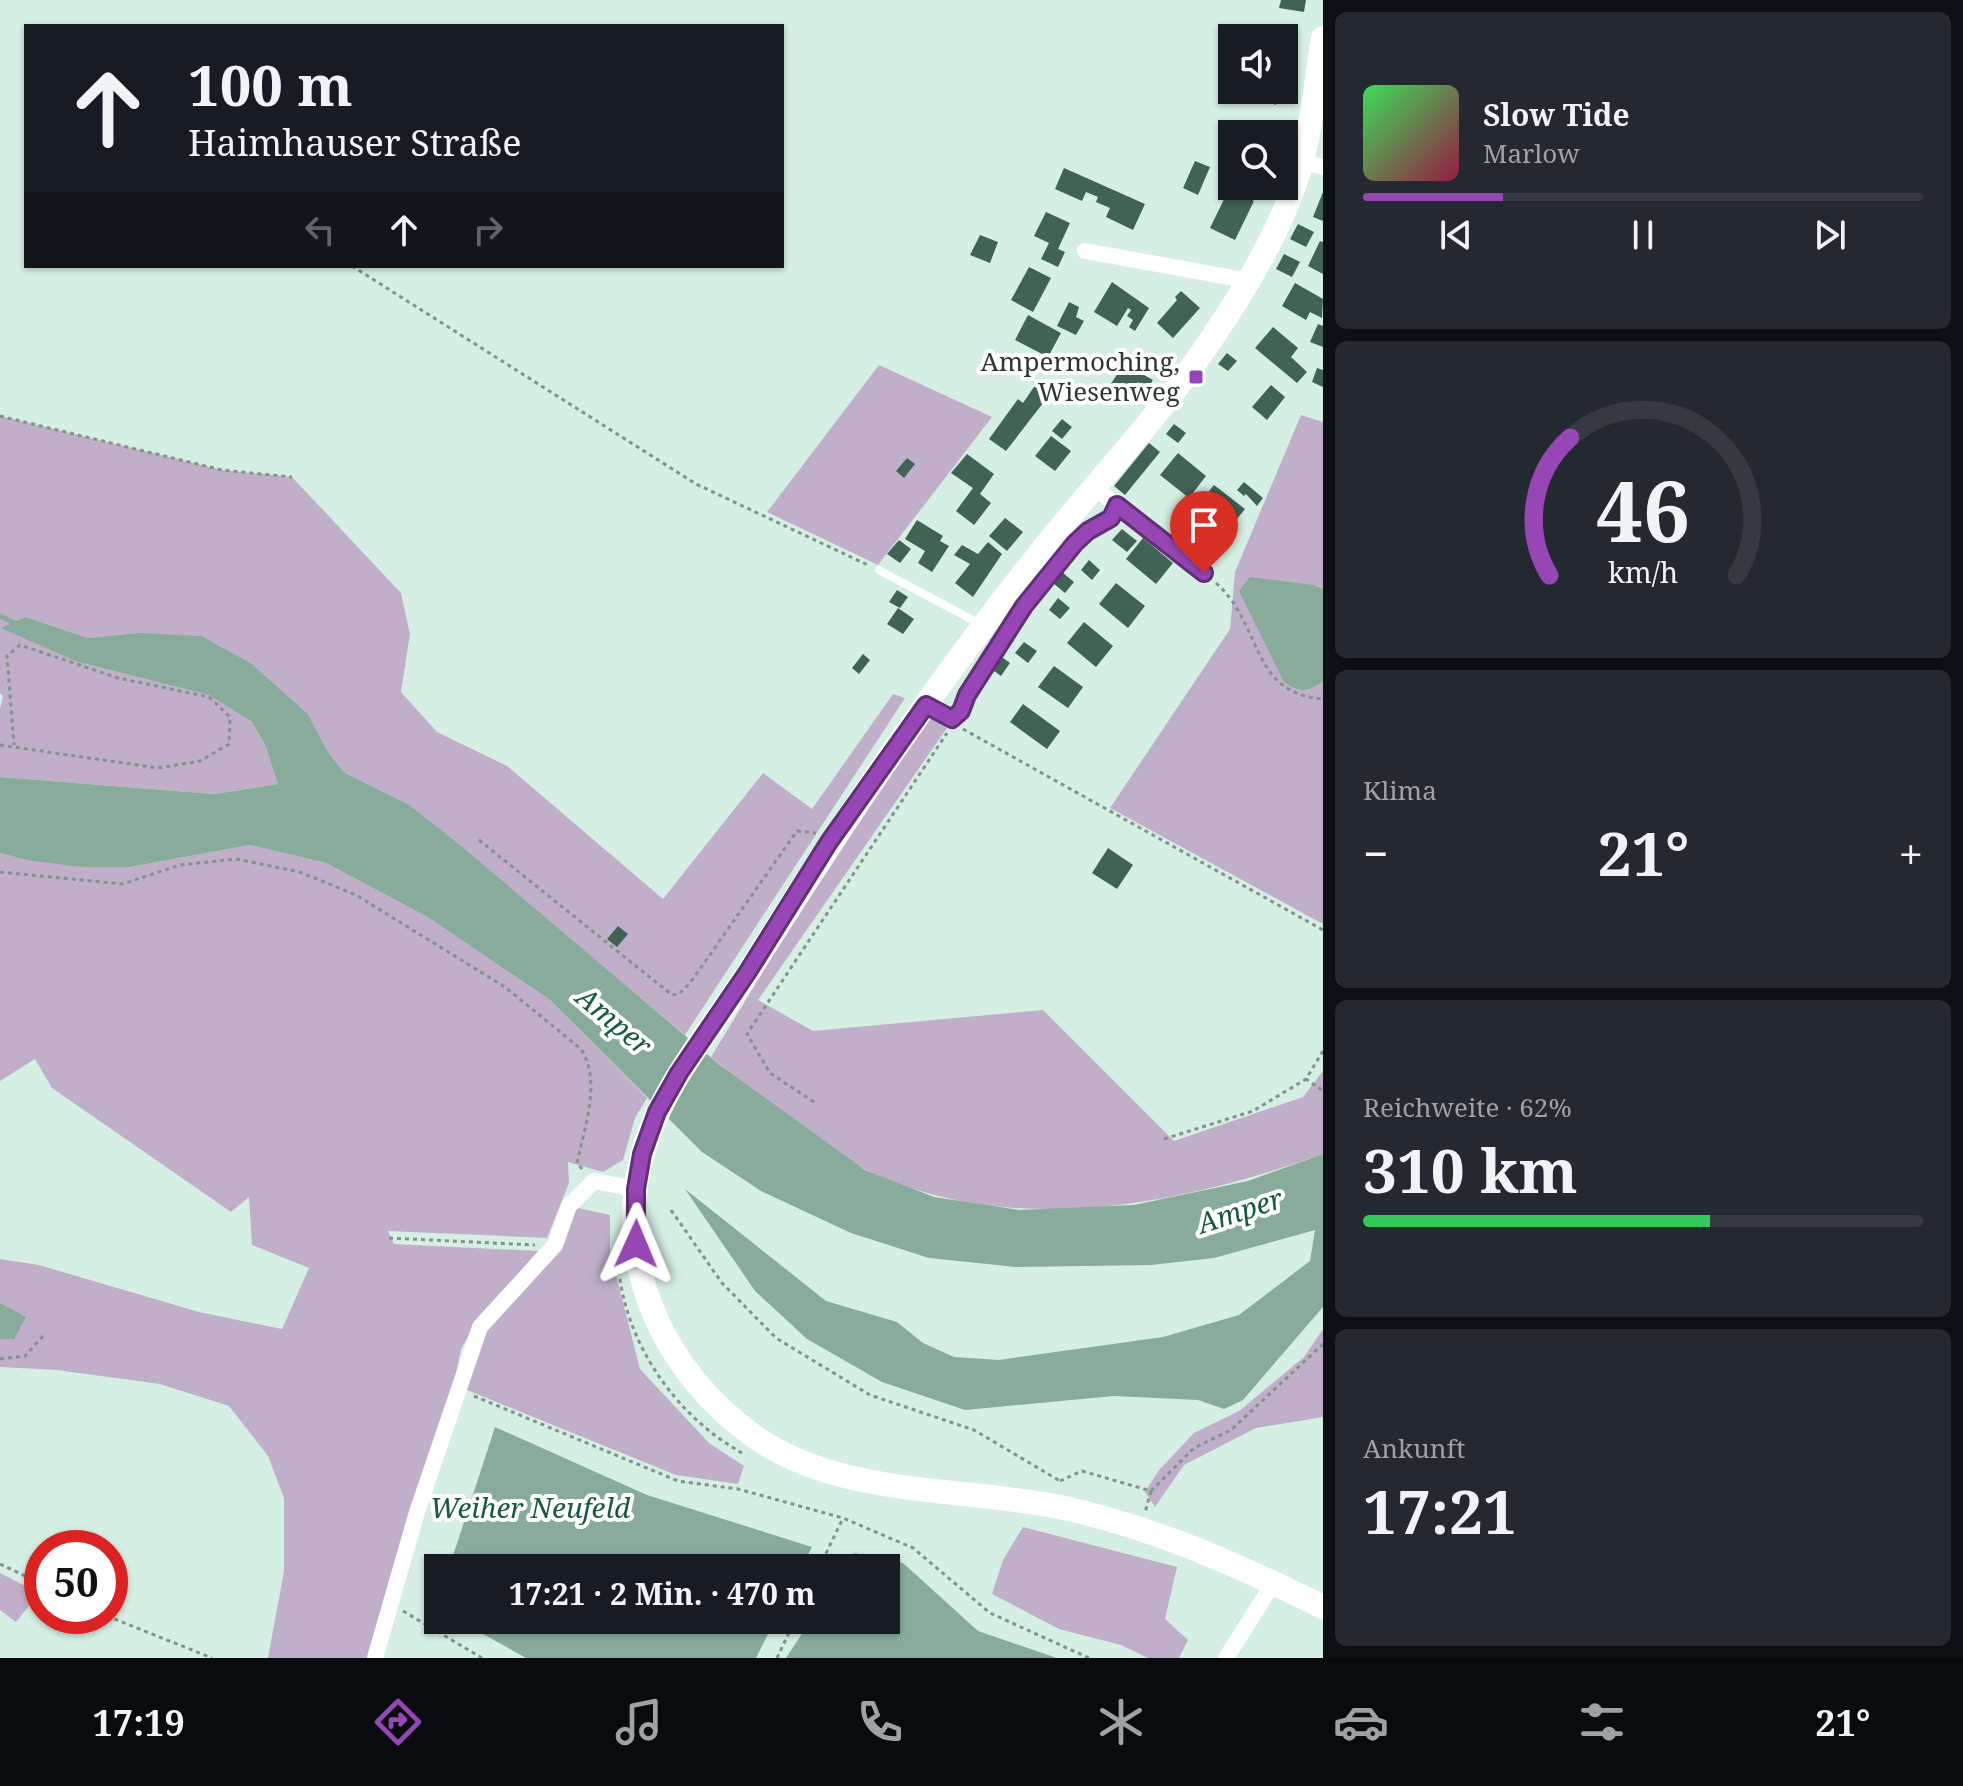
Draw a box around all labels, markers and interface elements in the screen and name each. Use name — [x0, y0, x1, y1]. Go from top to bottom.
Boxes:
map controls — [1218, 24, 1298, 200]
button: sound — [1218, 24, 1298, 104]
text: 100 m — [188, 46, 353, 122]
icon: ahead — [56, 56, 160, 160]
text: Slow Tide — [1483, 94, 1630, 135]
text: Haimhauser Straße — [188, 118, 521, 167]
button: search — [1218, 120, 1298, 200]
text: Marlow — [1483, 135, 1580, 171]
icon: left — [298, 208, 342, 252]
icon: ahead — [382, 208, 426, 252]
icon: right — [466, 208, 510, 252]
icon: previous — [1434, 213, 1478, 257]
icon: pause — [1621, 213, 1665, 257]
icon: next — [1808, 213, 1852, 257]
place label: Ampermoching, Wiesenweg — [981, 343, 1180, 409]
marker: Ampermoching, Wiesenweg — [1187, 368, 1205, 386]
text: 46 — [1596, 452, 1690, 565]
pin — [1170, 491, 1238, 573]
icon: arrive — [1182, 503, 1226, 547]
text: km/h — [1608, 552, 1678, 591]
text: Klima — [1363, 772, 1437, 808]
text: 21° — [1598, 812, 1689, 894]
text: − — [1363, 823, 1388, 883]
text: + — [1898, 823, 1923, 883]
water label: Amper — [567, 976, 661, 1064]
text: Reichweite · 62% — [1363, 1089, 1572, 1125]
text: 310 km — [1363, 1129, 1578, 1211]
water label: Amper — [1190, 1178, 1288, 1242]
position arrow — [594, 1202, 678, 1286]
text: Ankunft — [1363, 1430, 1465, 1466]
text: 17:21 — [1363, 1470, 1517, 1552]
water label: Weiher Neufeld — [430, 1488, 631, 1526]
speed limit sign: 50 — [24, 1530, 128, 1634]
text: 17:21 · 2 Min. · 470 m — [509, 1573, 815, 1614]
icon: directions — [370, 1694, 426, 1750]
icon: music — [611, 1694, 667, 1750]
icon: phone — [852, 1694, 908, 1750]
icon: climate — [1093, 1694, 1149, 1750]
icon: car — [1333, 1694, 1389, 1750]
icon: filters — [1574, 1694, 1630, 1750]
text: 17:19 — [92, 1698, 185, 1747]
text: 21° — [1815, 1698, 1870, 1747]

